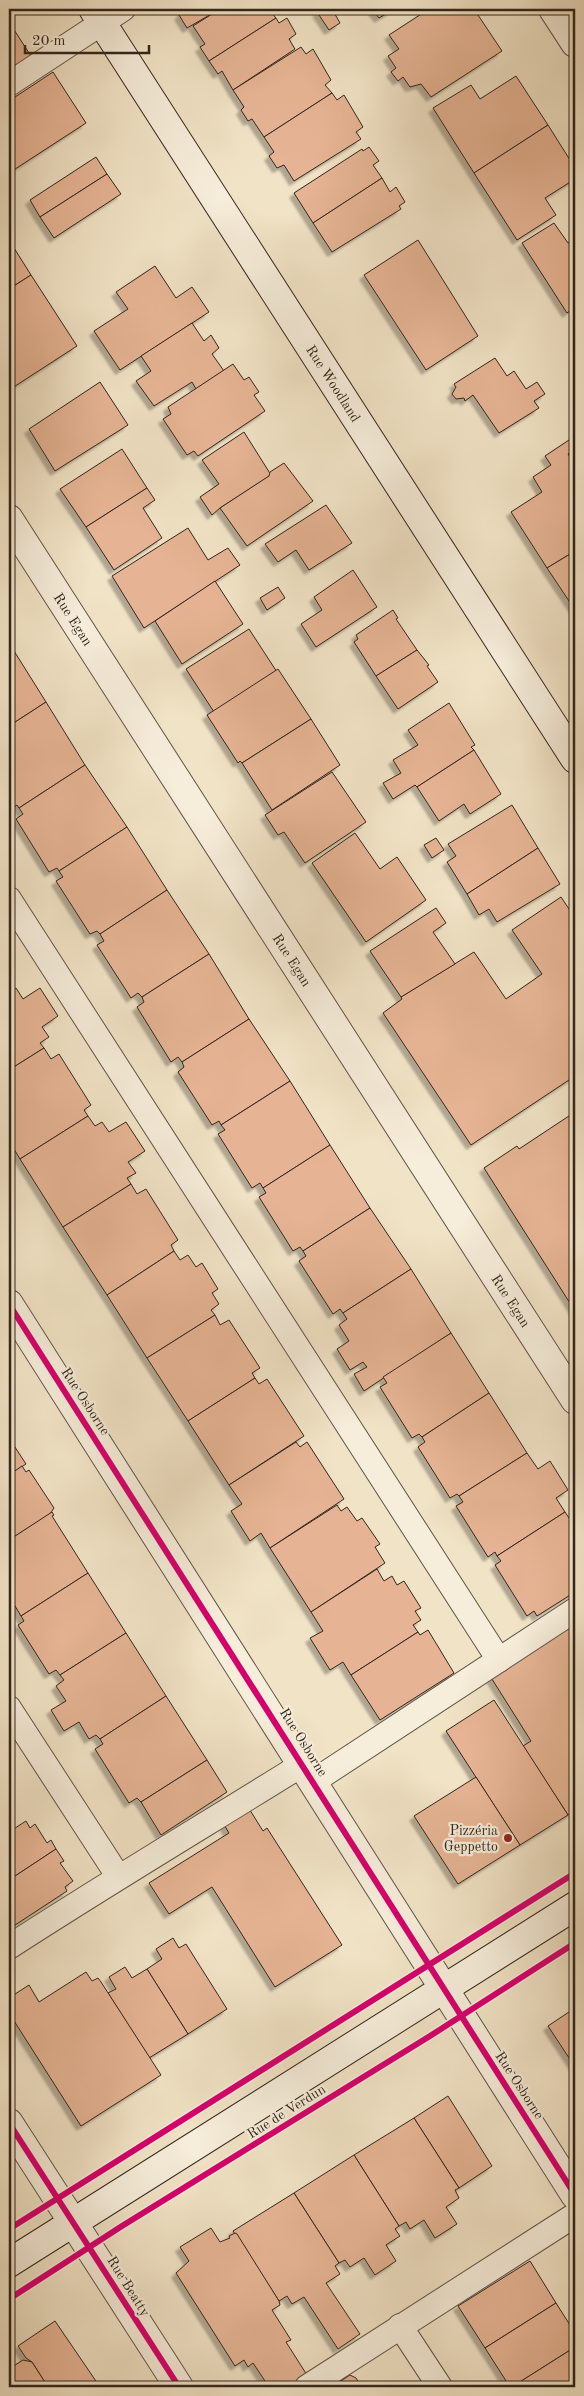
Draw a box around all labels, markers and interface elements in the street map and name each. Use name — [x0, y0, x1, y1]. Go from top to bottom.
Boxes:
scale bar — [25, 22, 149, 54]
text: 20 m — [32, 34, 66, 49]
street label: Rue Woodland — [303, 343, 363, 425]
street label: Rue Egan — [50, 591, 95, 649]
street label: Rue Egan — [269, 932, 314, 990]
street label: Rue Egan — [488, 1272, 533, 1330]
street label: Rue Osborne — [58, 1365, 112, 1438]
street label: Rue Osborne — [277, 1706, 330, 1779]
place label: Pizzéria Geppetto — [444, 1824, 498, 1854]
marker: Pizzéria Geppetto — [502, 1832, 514, 1844]
street label: Rue Osborne — [492, 2049, 546, 2122]
street label: Rue de Verdun — [245, 2082, 329, 2142]
street label: Rue Beatty — [104, 2254, 152, 2320]

